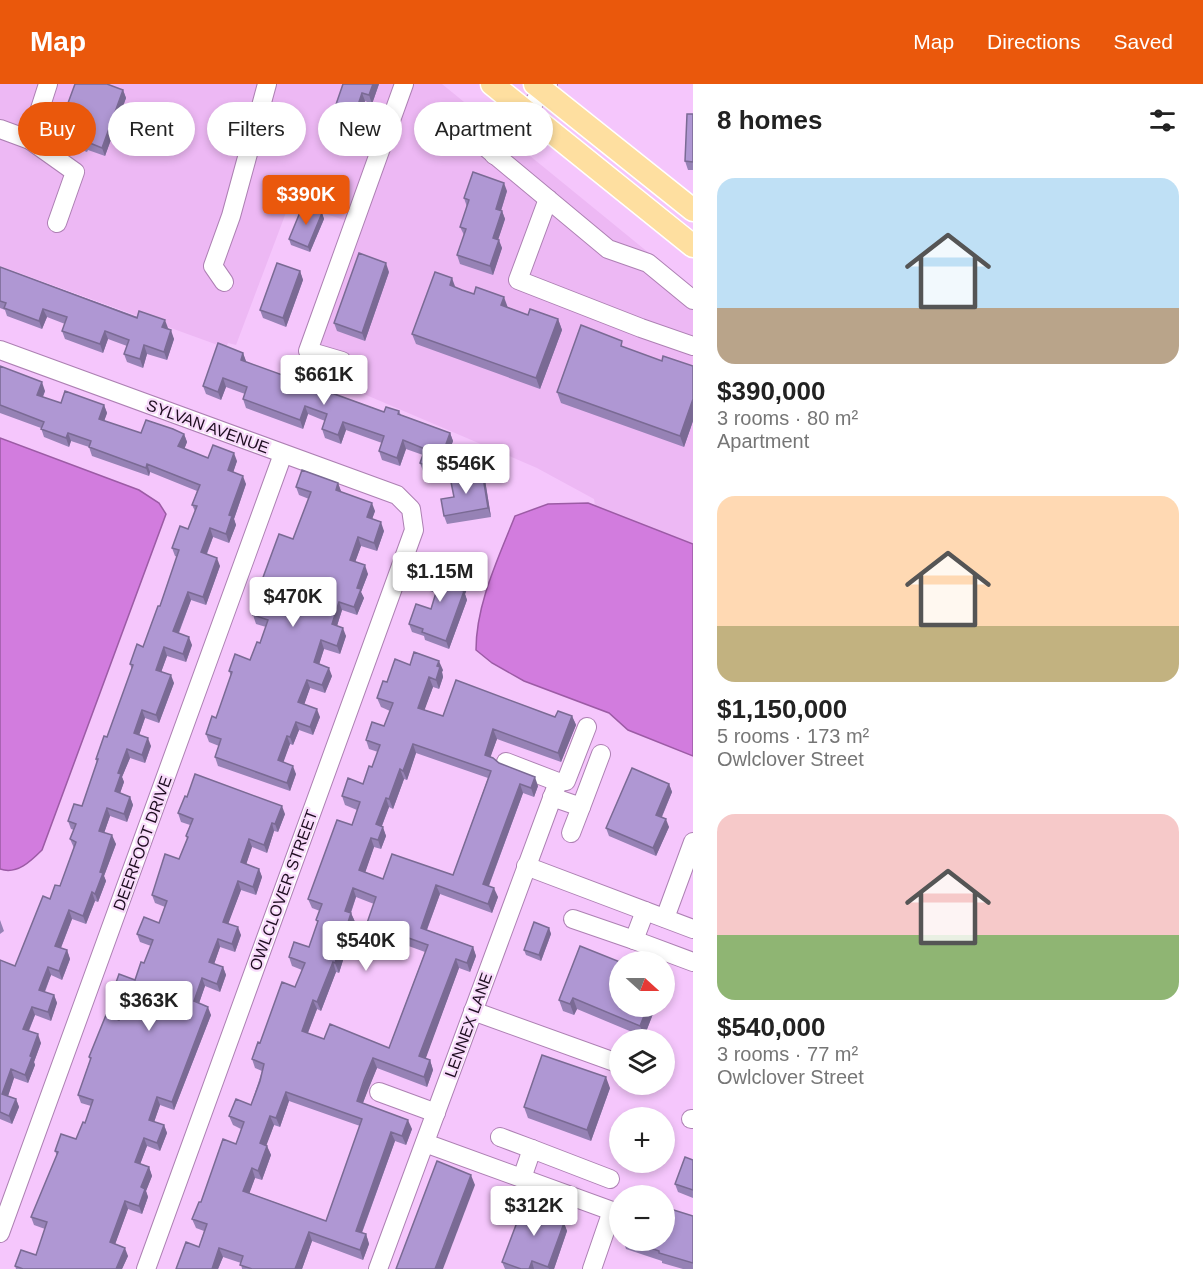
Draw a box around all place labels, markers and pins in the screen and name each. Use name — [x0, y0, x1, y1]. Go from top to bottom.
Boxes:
pin: $390K — [264, 175, 348, 226]
pin: $661K — [282, 355, 366, 406]
pin: $546K — [424, 444, 508, 495]
pin: $1.15M — [391, 552, 489, 603]
pin: $470K — [251, 577, 335, 628]
pin: $540K — [324, 921, 408, 972]
pin: $363K — [107, 981, 191, 1032]
pin: $312K — [492, 1186, 576, 1237]

